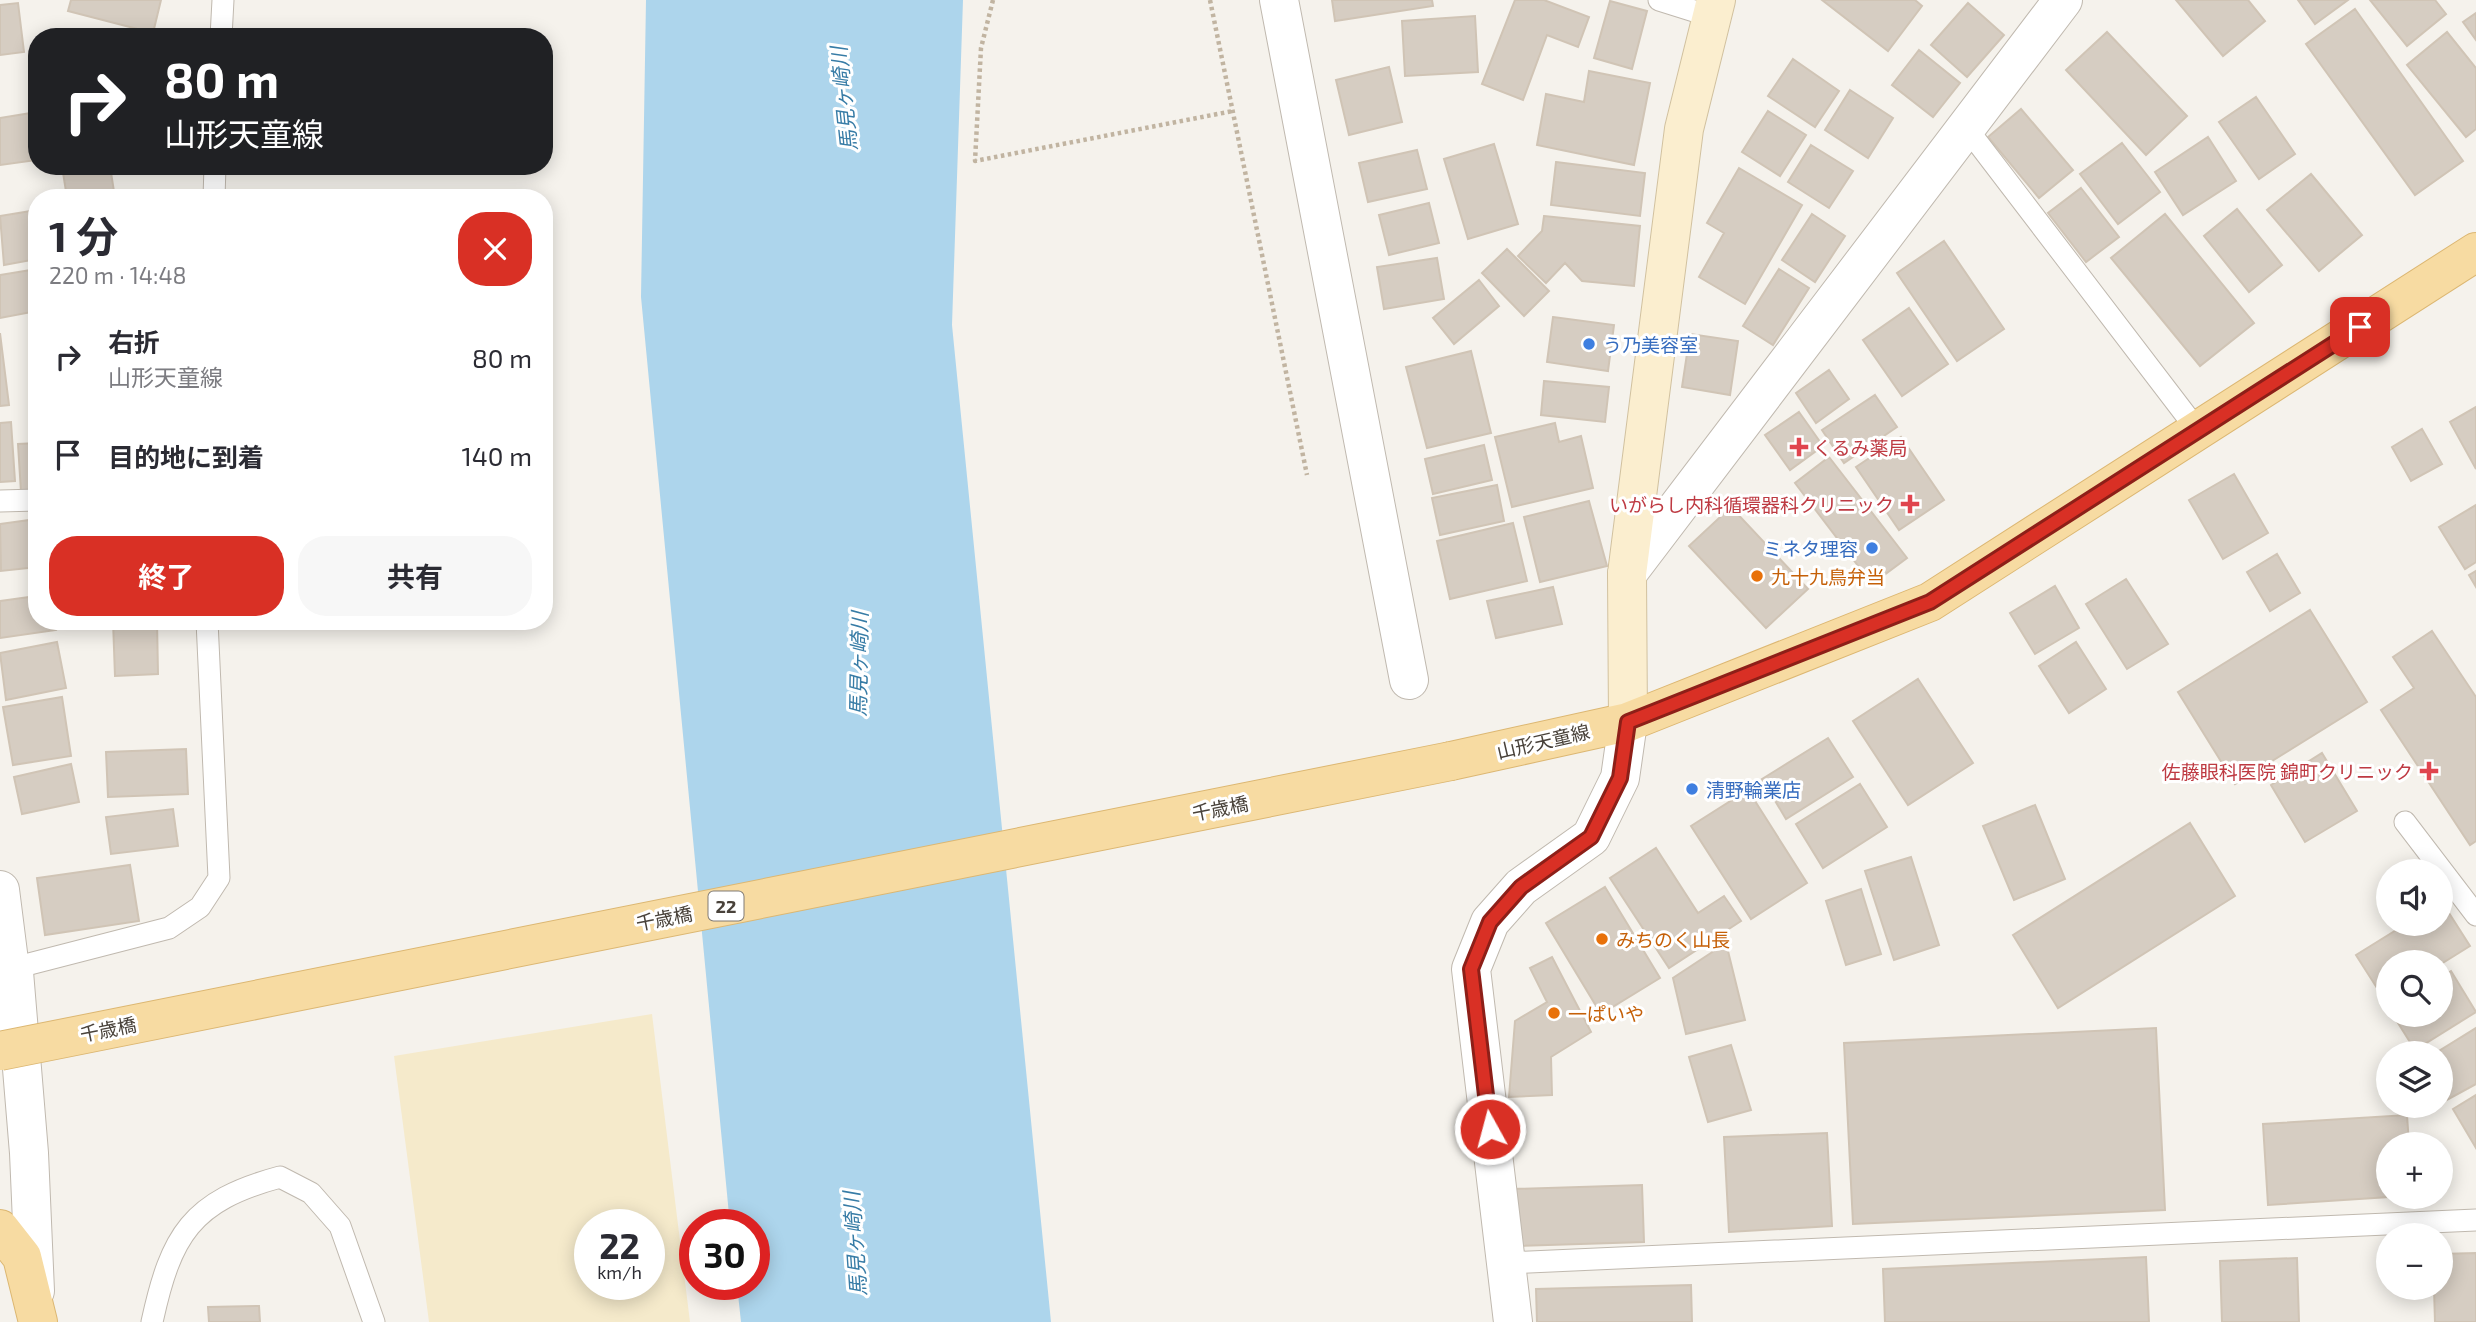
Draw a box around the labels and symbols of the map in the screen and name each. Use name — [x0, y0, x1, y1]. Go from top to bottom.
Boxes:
water label: 馬見ヶ崎川 — [825, 43, 861, 153]
pin — [2330, 297, 2390, 357]
place label: う乃美容室 — [1603, 333, 1698, 356]
marker: う乃美容室 — [1581, 336, 1597, 352]
place label: くるみ薬局 — [1813, 436, 1908, 459]
marker: くるみ薬局 — [1791, 439, 1807, 455]
place label: いがらし内科循環器科クリニック — [1609, 493, 1894, 516]
marker: いがらし内科循環器科クリニック — [1900, 494, 1920, 514]
place label: ミネタ理容 — [1763, 537, 1858, 560]
marker: ミネタ理容 — [1864, 540, 1880, 556]
place label: 九十九鳥弁当 — [1771, 565, 1885, 588]
marker: 九十九鳥弁当 — [1749, 568, 1765, 584]
water label: 馬見ヶ崎川 — [845, 609, 871, 717]
street label: 山形天童線 — [1494, 719, 1592, 763]
place label: 佐藤眼科医院 錦町クリニック — [2162, 760, 2413, 783]
marker: 佐藤眼科医院 錦町クリニック — [2419, 761, 2439, 781]
place label: 清野輪業店 — [1706, 778, 1801, 801]
marker: 清野輪業店 — [1684, 781, 1700, 797]
street label: 千歳橋 — [1190, 791, 1250, 825]
road number: 22 — [708, 891, 744, 920]
street label: 千歳橋 — [634, 901, 694, 935]
place label: みちのく山長 — [1616, 928, 1730, 951]
marker: みちのく山長 — [1594, 931, 1610, 947]
place label: 一ぱいや — [1568, 1002, 1644, 1025]
marker: 一ぱいや — [1546, 1005, 1562, 1021]
street label: 千歳橋 — [78, 1012, 138, 1046]
position arrow — [1453, 1092, 1527, 1166]
water label: 馬見ヶ崎川 — [838, 1189, 870, 1297]
speed limit sign: 30 — [679, 1209, 770, 1300]

